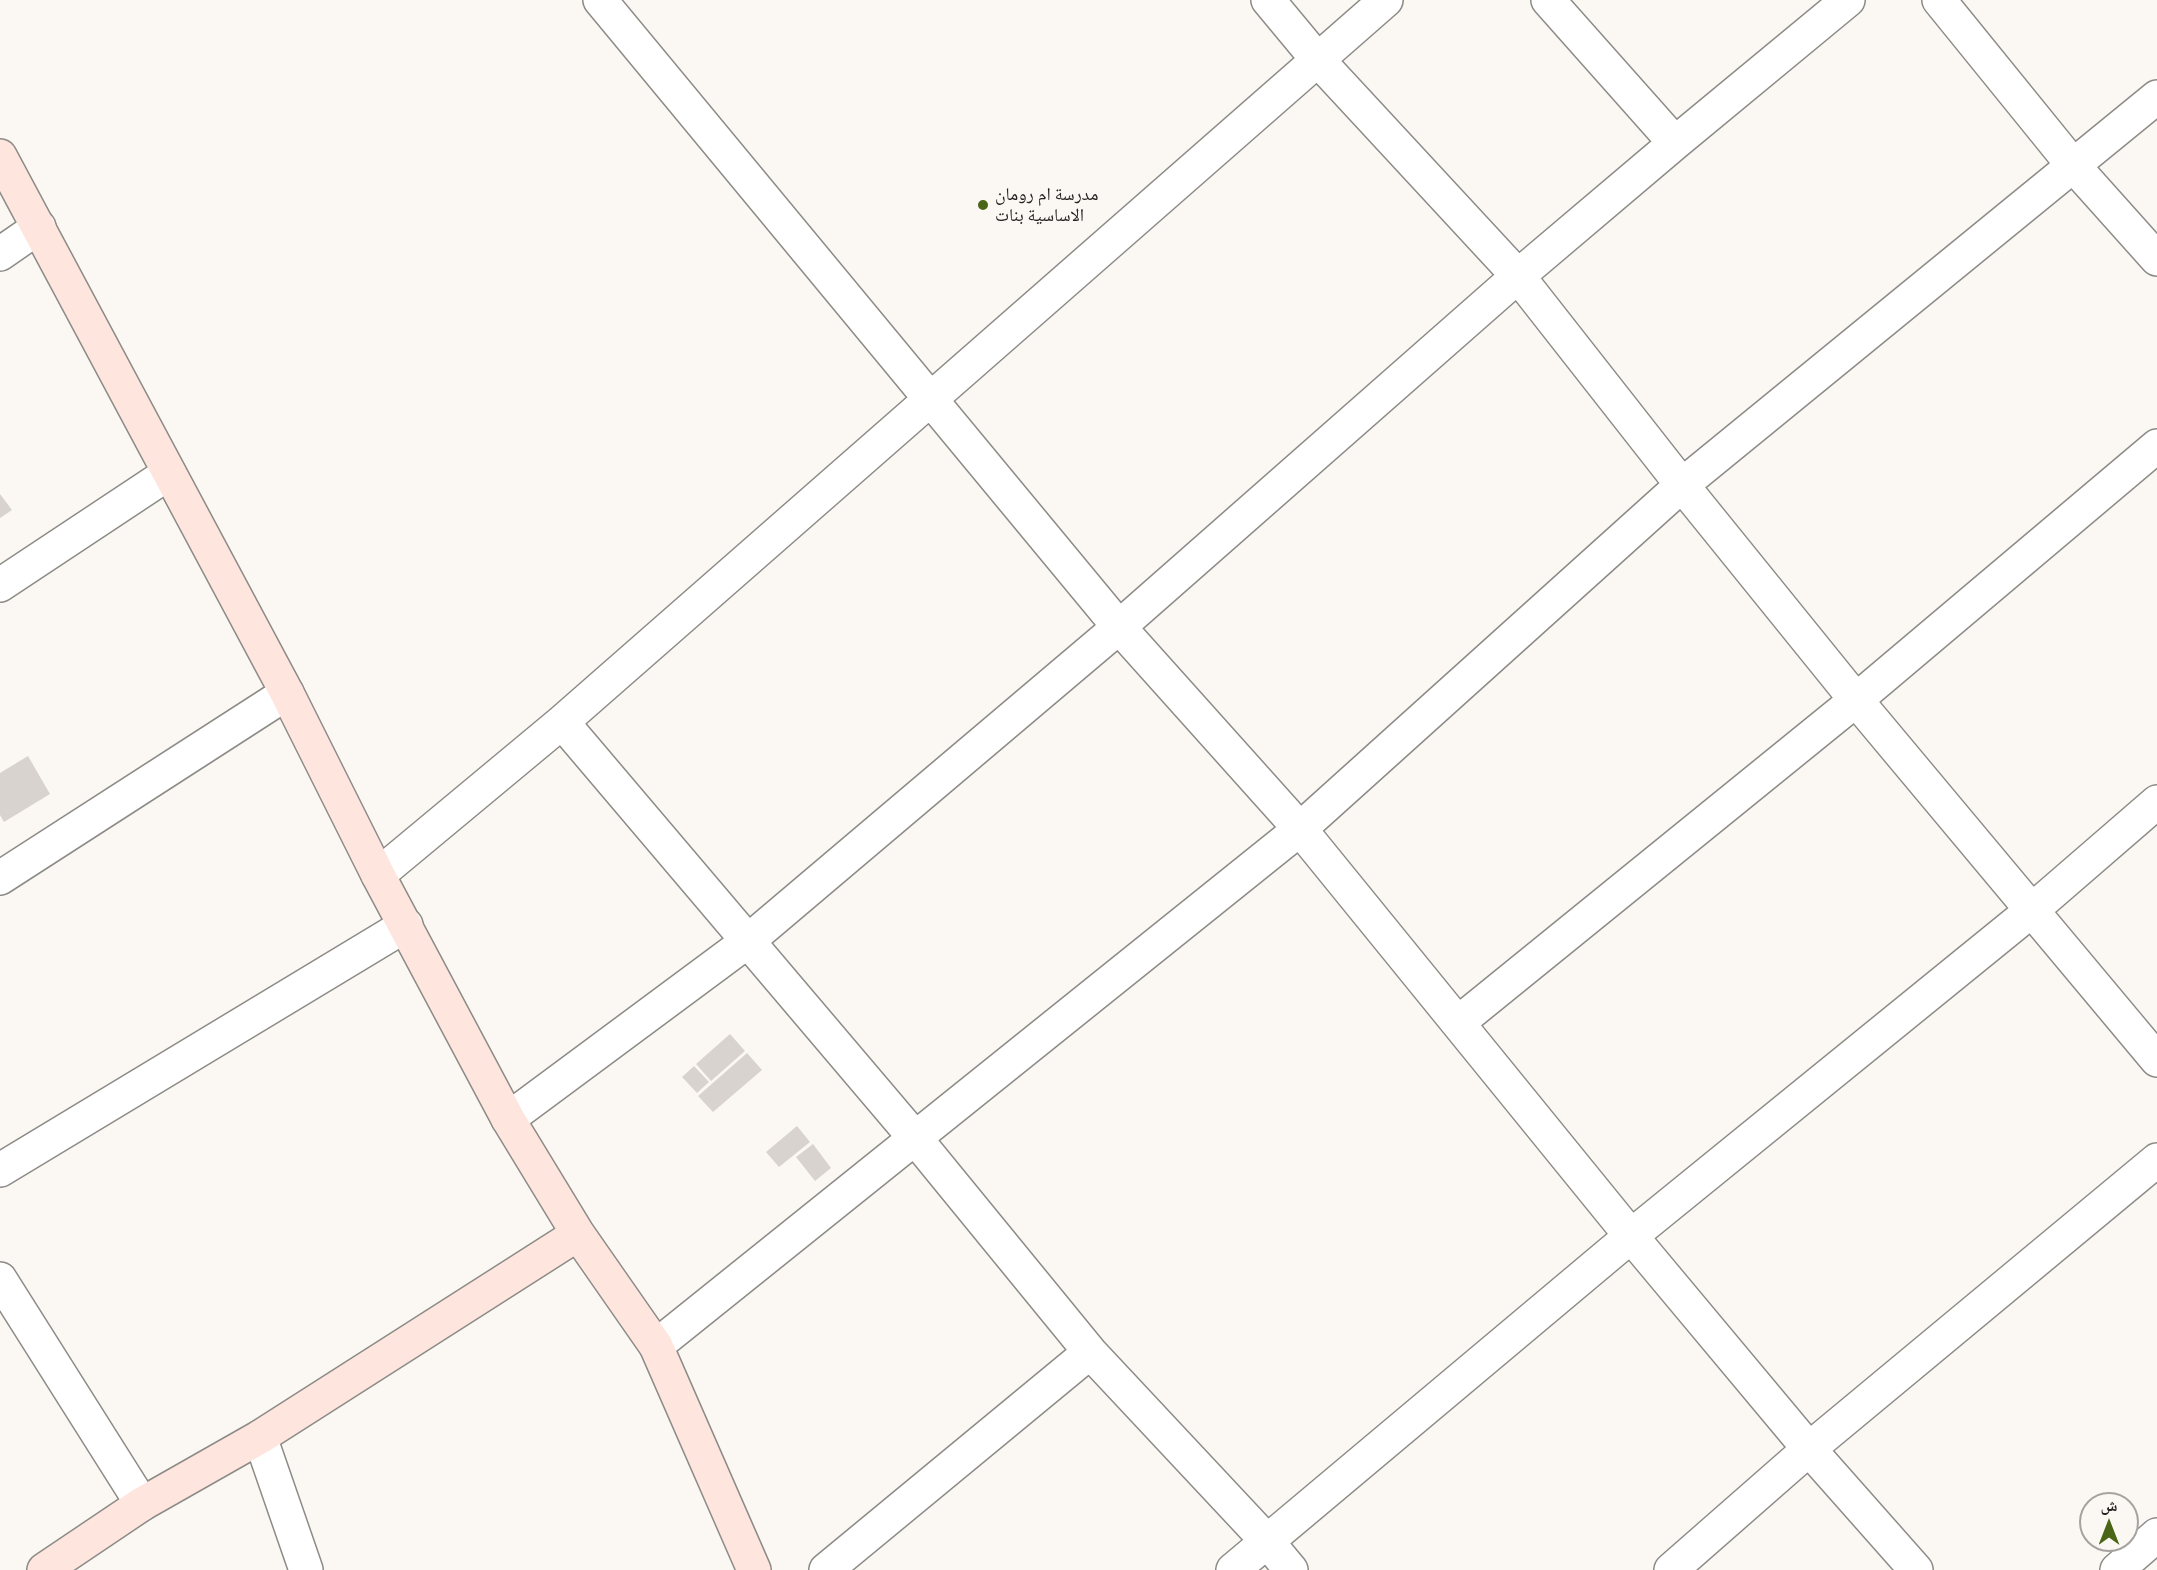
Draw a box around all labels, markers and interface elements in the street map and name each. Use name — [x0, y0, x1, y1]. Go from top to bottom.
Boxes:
place label: مدرسة ام رومان الاساسية بنات — [995, 184, 1098, 226]
marker: مدرسة ام رومان الاساسية بنات — [976, 198, 990, 212]
north arrow — [2079, 1492, 2139, 1552]
text: ش — [2101, 1496, 2117, 1516]

